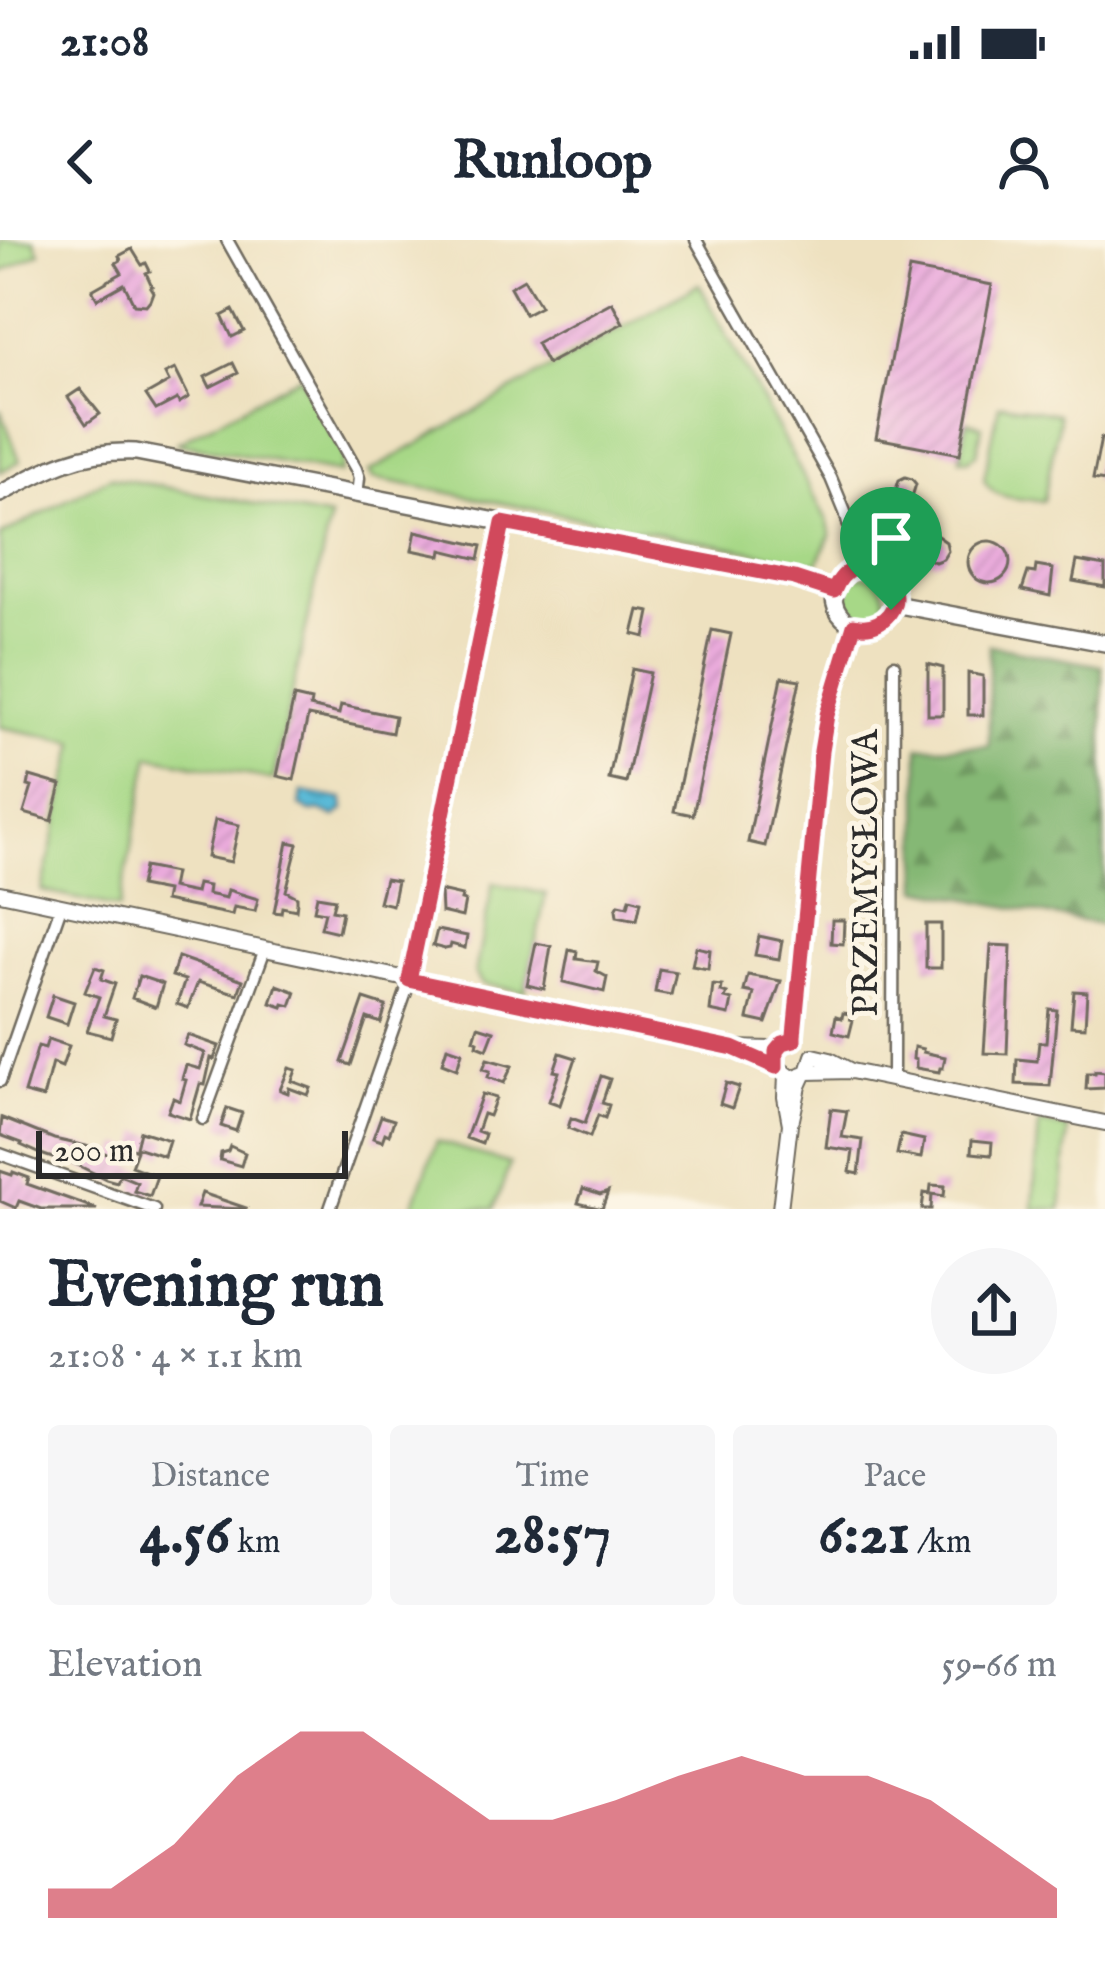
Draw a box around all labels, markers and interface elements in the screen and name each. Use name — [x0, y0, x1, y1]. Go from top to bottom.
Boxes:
text: 21:08 — [60, 14, 150, 71]
text: Runloop — [453, 128, 652, 197]
icon: back — [48, 129, 114, 195]
icon: person — [991, 129, 1057, 195]
pin — [840, 487, 942, 610]
icon: arrive — [858, 505, 924, 571]
street label: PRZEMYSŁOWA — [844, 728, 890, 1017]
scale bar — [36, 1125, 348, 1178]
text: 200 m — [54, 1131, 135, 1173]
text: Evening run — [48, 1245, 384, 1329]
button: share — [931, 1248, 1057, 1374]
text: 21:08 · 4 × 1.1 km — [48, 1332, 303, 1381]
text: Distance — [150, 1456, 270, 1498]
text: Time — [516, 1456, 589, 1498]
text: Pace — [864, 1456, 926, 1498]
text: 4.56 — [140, 1498, 230, 1574]
text: 28:57 — [494, 1498, 611, 1574]
text: 6:21 — [818, 1498, 910, 1574]
text: km — [230, 1522, 281, 1564]
text: /km — [910, 1522, 971, 1564]
text: Elevation — [48, 1641, 203, 1690]
text: 59–66 m — [941, 1641, 1057, 1690]

